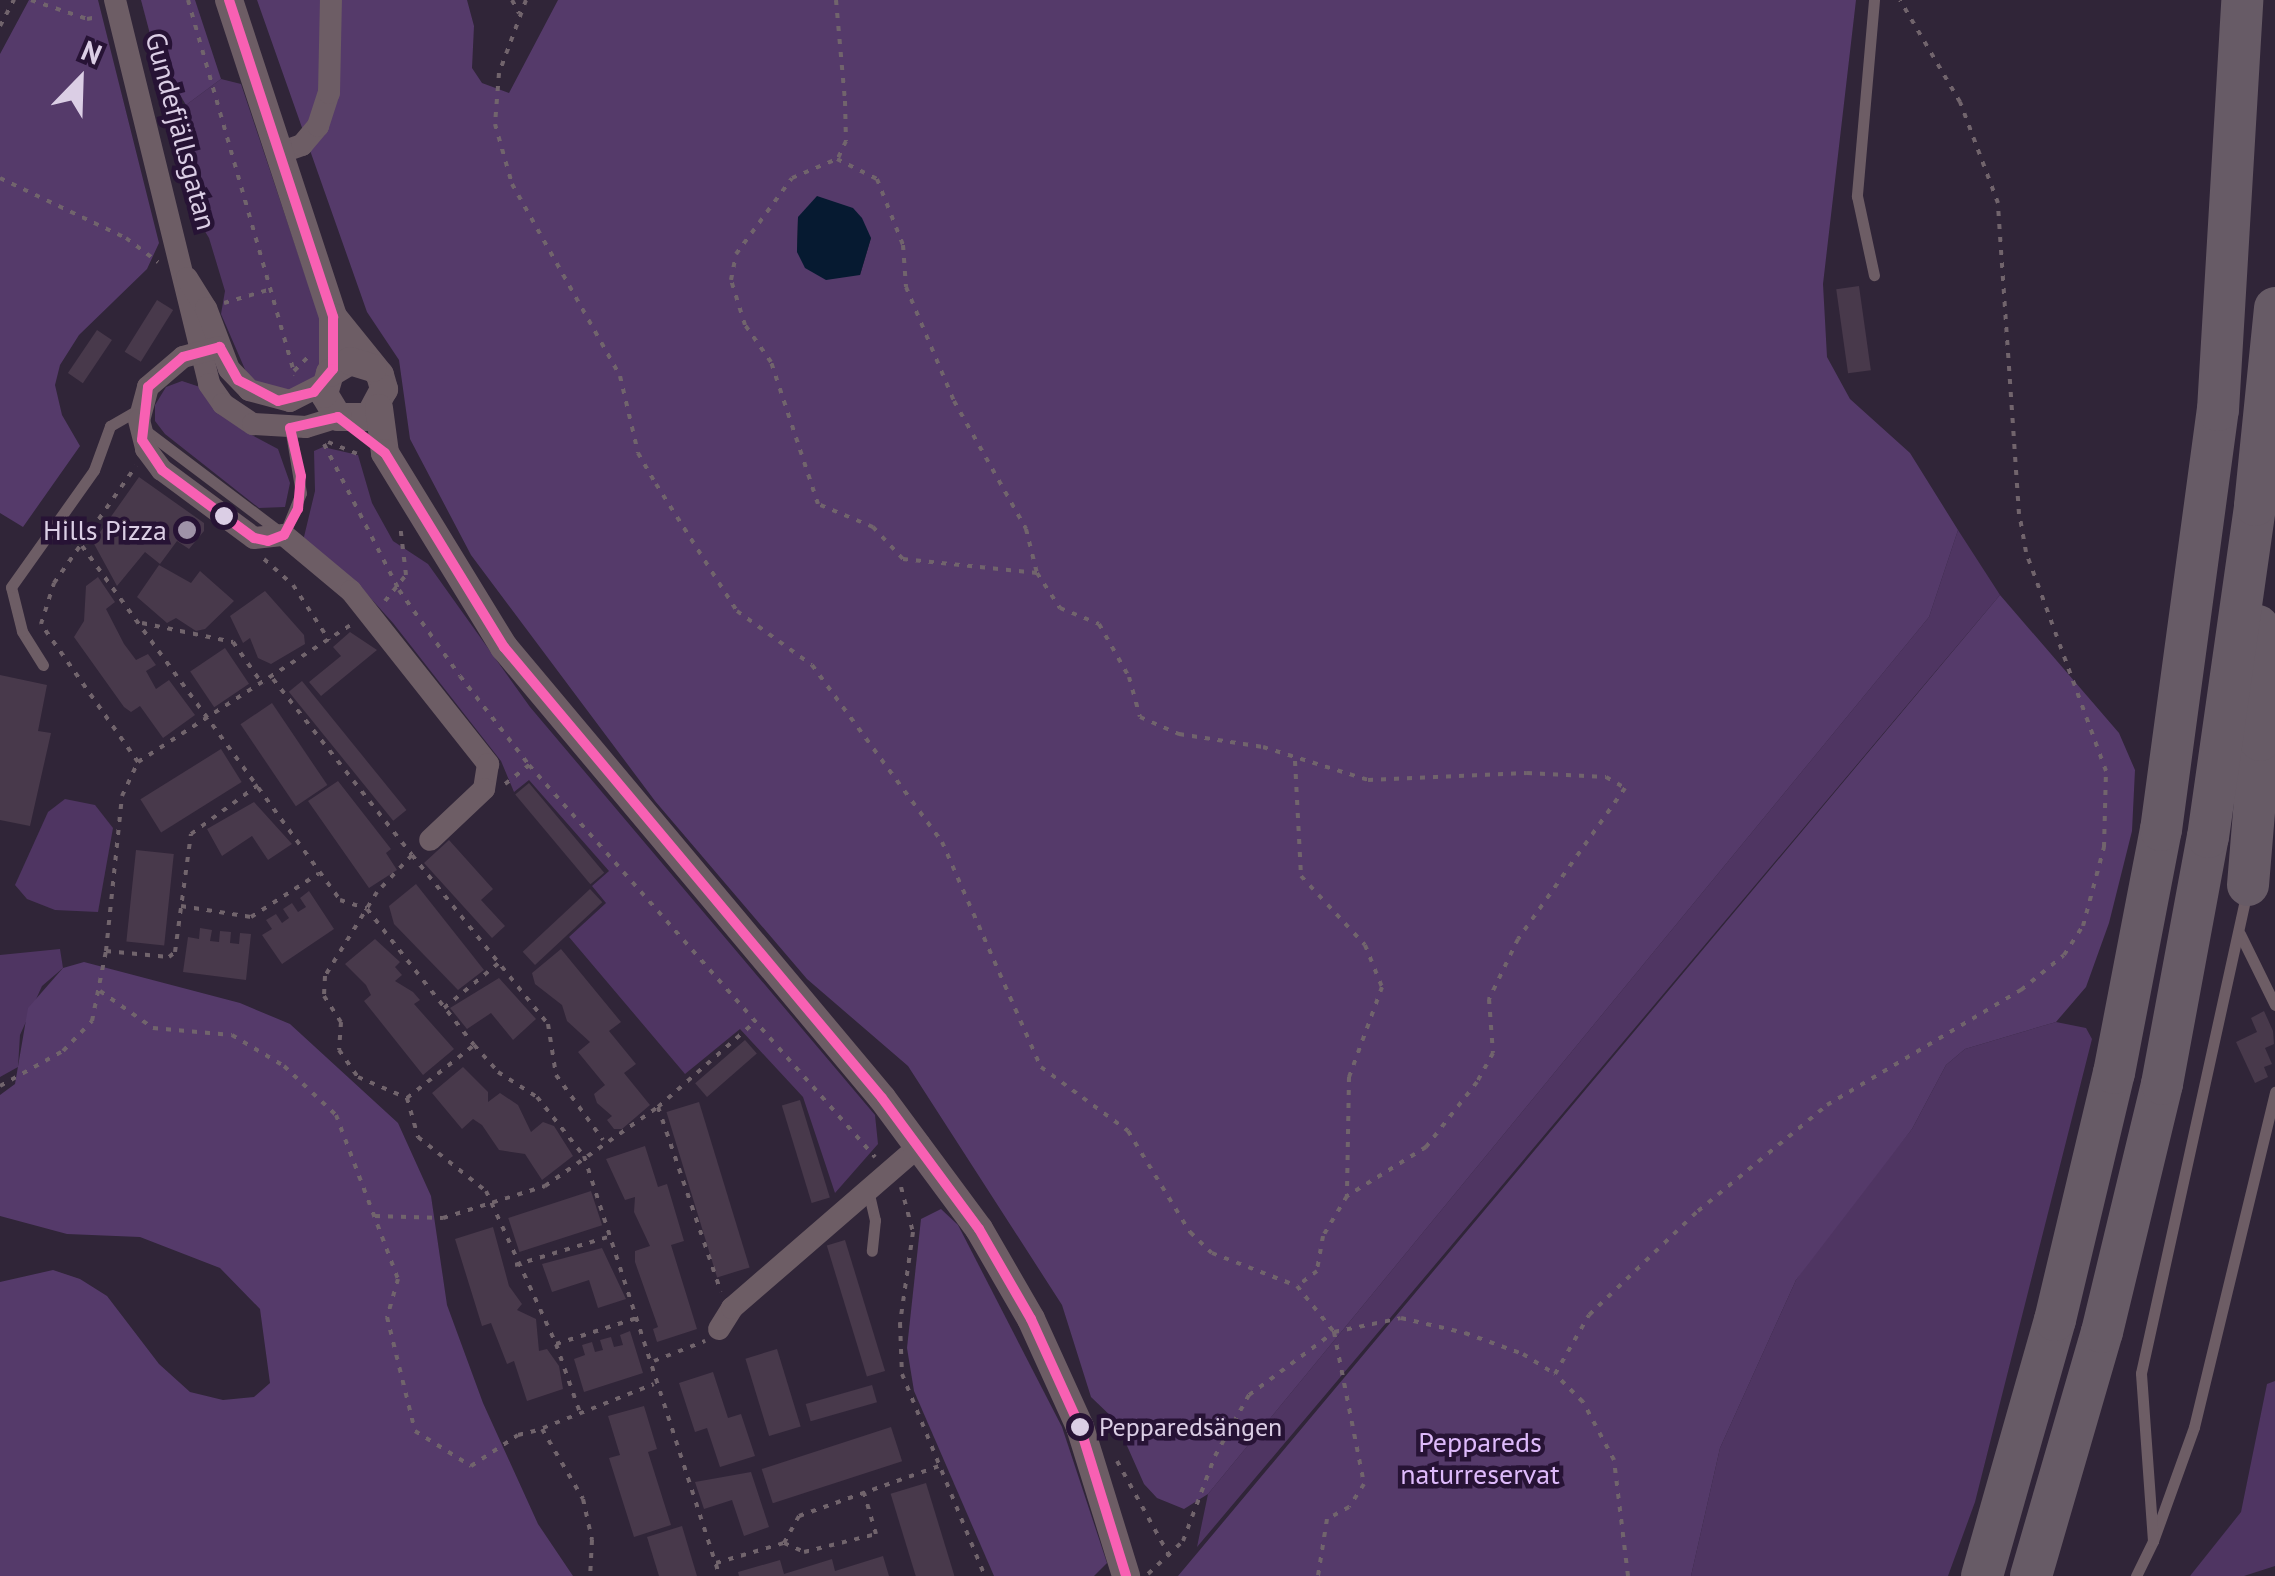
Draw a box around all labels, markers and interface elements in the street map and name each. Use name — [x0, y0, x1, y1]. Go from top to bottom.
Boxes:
street label: Gundefjällsgatan — [139, 29, 223, 233]
north arrow — [30, 30, 130, 130]
text: N — [76, 31, 108, 73]
unlabelled marker — [214, 506, 234, 526]
place label: Hills Pizza — [43, 513, 167, 547]
marker: Hills Pizza — [176, 519, 198, 541]
place label: Pepparedsängen — [1099, 1411, 1282, 1443]
marker: Pepparedsängen — [1070, 1417, 1090, 1437]
park label: Peppareds naturreservat — [1400, 1425, 1560, 1491]

